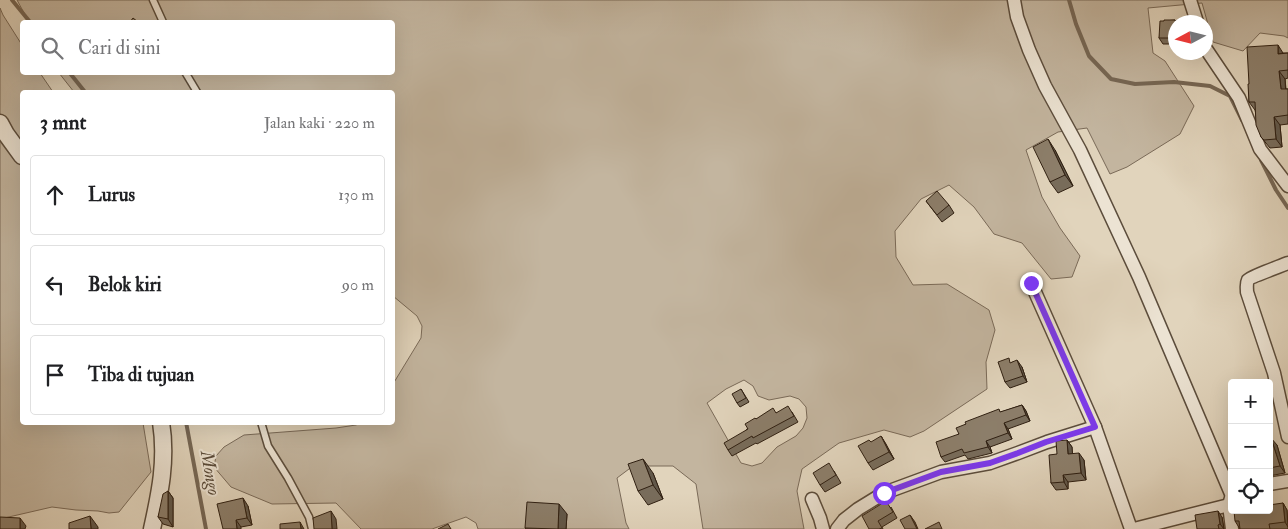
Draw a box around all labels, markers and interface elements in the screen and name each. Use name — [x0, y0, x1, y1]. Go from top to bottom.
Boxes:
north arrow — [1168, 15, 1213, 60]
search box — [20, 20, 395, 75]
icon: search — [38, 34, 66, 62]
text: Cari di sini — [78, 36, 161, 60]
text: 3 mnt — [40, 109, 86, 136]
text: Jalan kaki · 220 m — [264, 113, 375, 133]
icon: ahead — [41, 181, 69, 209]
text: Lurus — [88, 183, 135, 207]
text: 130 m — [338, 185, 374, 205]
icon: left — [41, 271, 69, 299]
route end — [1020, 272, 1043, 295]
text: Belok kiri — [88, 273, 162, 297]
text: 90 m — [342, 275, 374, 295]
icon: arrive — [41, 361, 69, 389]
text: Tiba di tujuan — [88, 363, 194, 387]
map controls — [1228, 379, 1273, 514]
button: + — [1228, 379, 1273, 424]
button: − — [1228, 424, 1273, 469]
water label: Mongo — [195, 448, 225, 497]
button: locate — [1228, 469, 1273, 514]
route start — [873, 482, 896, 505]

